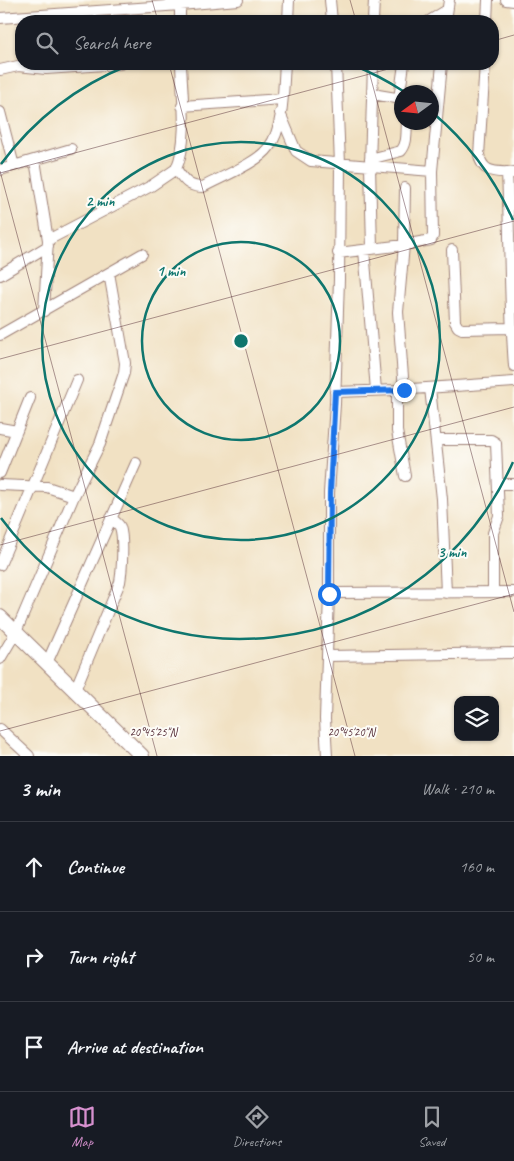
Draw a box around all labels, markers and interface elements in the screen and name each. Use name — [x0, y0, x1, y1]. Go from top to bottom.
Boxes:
search box — [15, 15, 499, 70]
icon: search — [33, 29, 61, 57]
text: Search here — [73, 31, 150, 55]
north arrow — [394, 85, 439, 130]
text: 2 min — [86, 192, 115, 211]
text: 1 min — [157, 262, 186, 281]
centre of rings — [232, 332, 250, 350]
route end — [393, 379, 416, 402]
text: 3 min — [438, 543, 467, 562]
route start — [318, 583, 341, 606]
map controls — [454, 696, 499, 741]
button: layers — [454, 696, 499, 741]
text: 20°45'25"N — [129, 724, 178, 740]
text: 20°45'20"N — [327, 724, 376, 740]
text: 3 min — [20, 776, 60, 802]
text: Walk · 210 m — [422, 779, 494, 799]
icon: ahead — [20, 853, 48, 881]
text: Continue — [67, 855, 124, 879]
text: 160 m — [460, 857, 494, 877]
icon: right — [20, 943, 48, 971]
text: Turn right — [67, 945, 134, 969]
text: 50 m — [467, 947, 494, 967]
icon: arrive — [20, 1033, 48, 1061]
text: Arrive at destination — [67, 1035, 203, 1059]
tab: Map — [68, 1103, 96, 1150]
tab: Directions — [233, 1103, 281, 1150]
tab: Saved — [418, 1103, 446, 1150]

